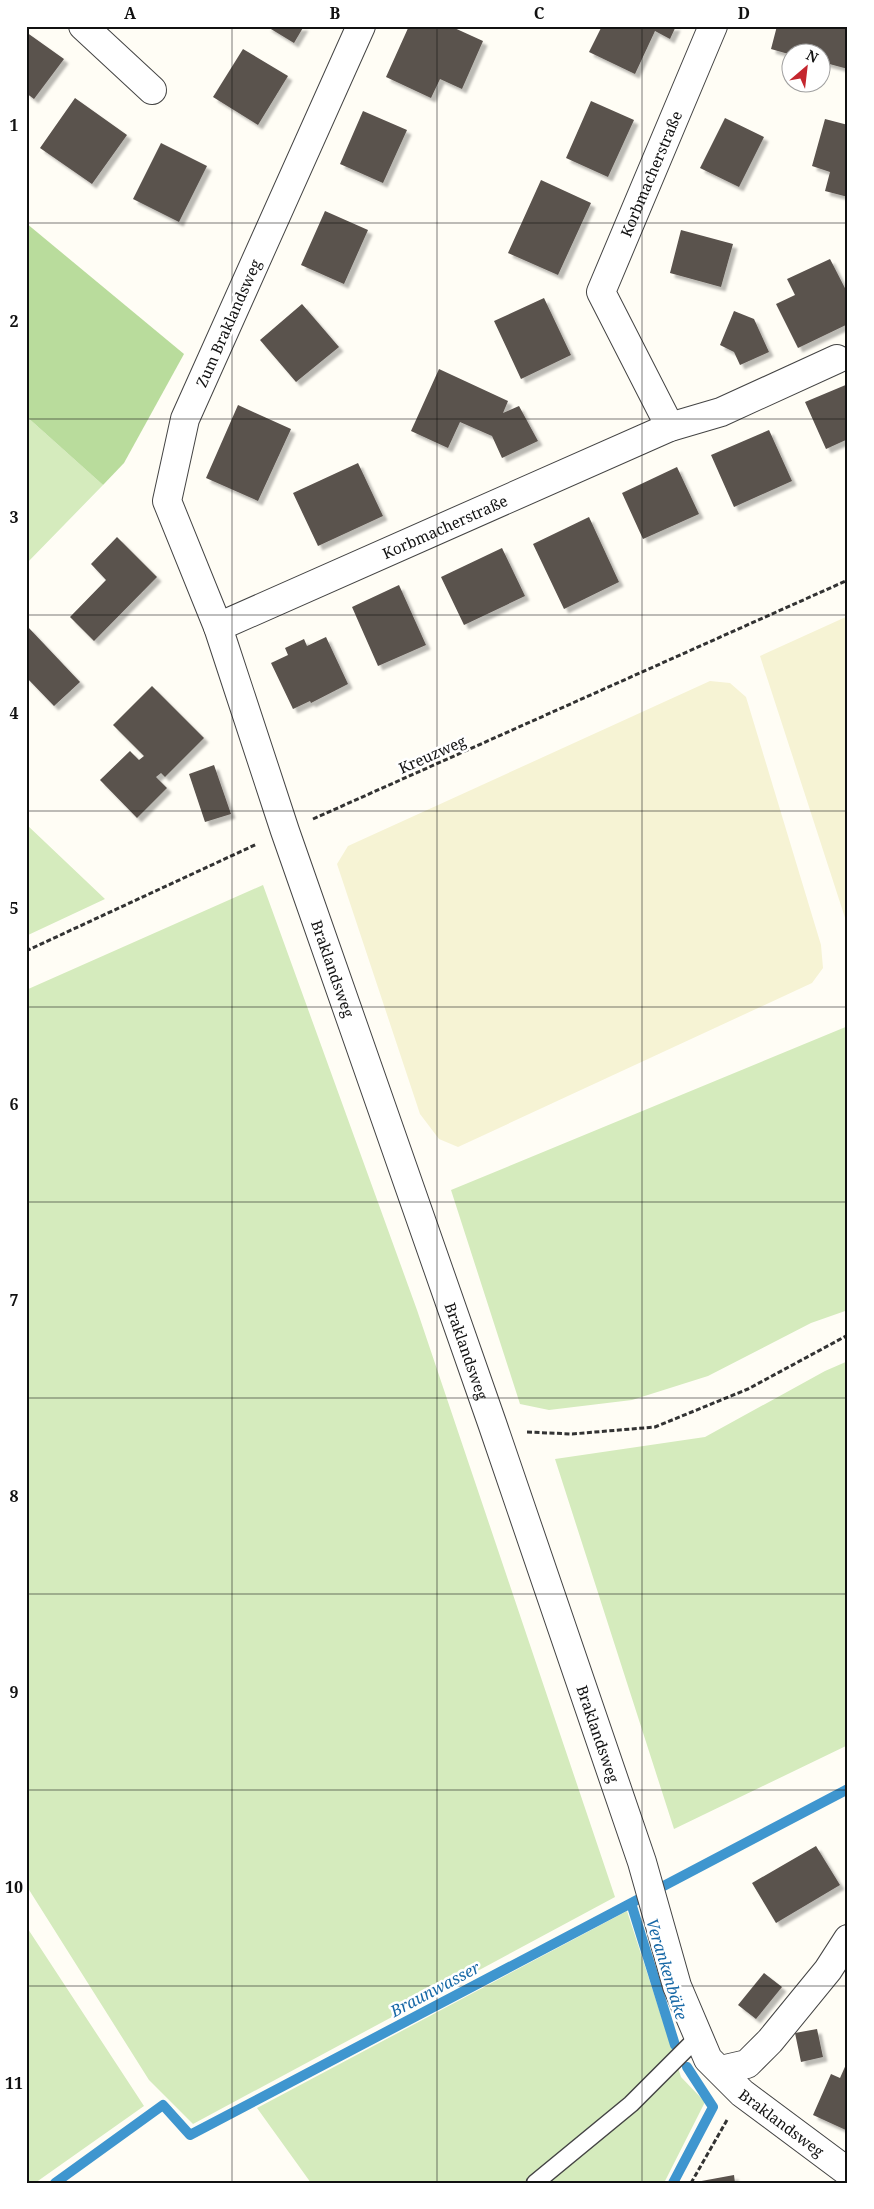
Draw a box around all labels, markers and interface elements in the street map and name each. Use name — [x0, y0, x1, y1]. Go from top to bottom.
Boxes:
text: A — [124, 2, 137, 24]
text: B — [330, 2, 341, 24]
text: C — [534, 2, 545, 24]
text: D — [738, 2, 750, 24]
north arrow — [782, 42, 832, 92]
text: N — [803, 45, 822, 67]
street label: Korbmacherstraße — [615, 108, 686, 240]
text: 1 — [9, 114, 19, 136]
street label: Zum Braklandsweg — [191, 256, 265, 390]
text: 2 — [9, 310, 19, 332]
street label: Korbmacherstraße — [379, 490, 510, 563]
text: 3 — [9, 506, 19, 528]
text: 4 — [9, 702, 19, 724]
street label: Kreuzweg — [395, 730, 469, 778]
text: 5 — [9, 897, 19, 919]
street label: Braklandsweg — [307, 917, 359, 1020]
text: 6 — [9, 1093, 19, 1115]
text: 7 — [9, 1289, 19, 1311]
street label: Braklandsweg — [441, 1300, 493, 1402]
text: 8 — [9, 1485, 19, 1507]
text: 9 — [9, 1681, 19, 1703]
street label: Braklandsweg — [572, 1683, 624, 1785]
text: 10 — [5, 1876, 23, 1898]
water label: Verankenbäke — [641, 1916, 693, 2022]
water label: Braunwasser — [385, 1956, 484, 2022]
text: 11 — [5, 2072, 23, 2094]
street label: Braklandsweg — [735, 2084, 828, 2161]

